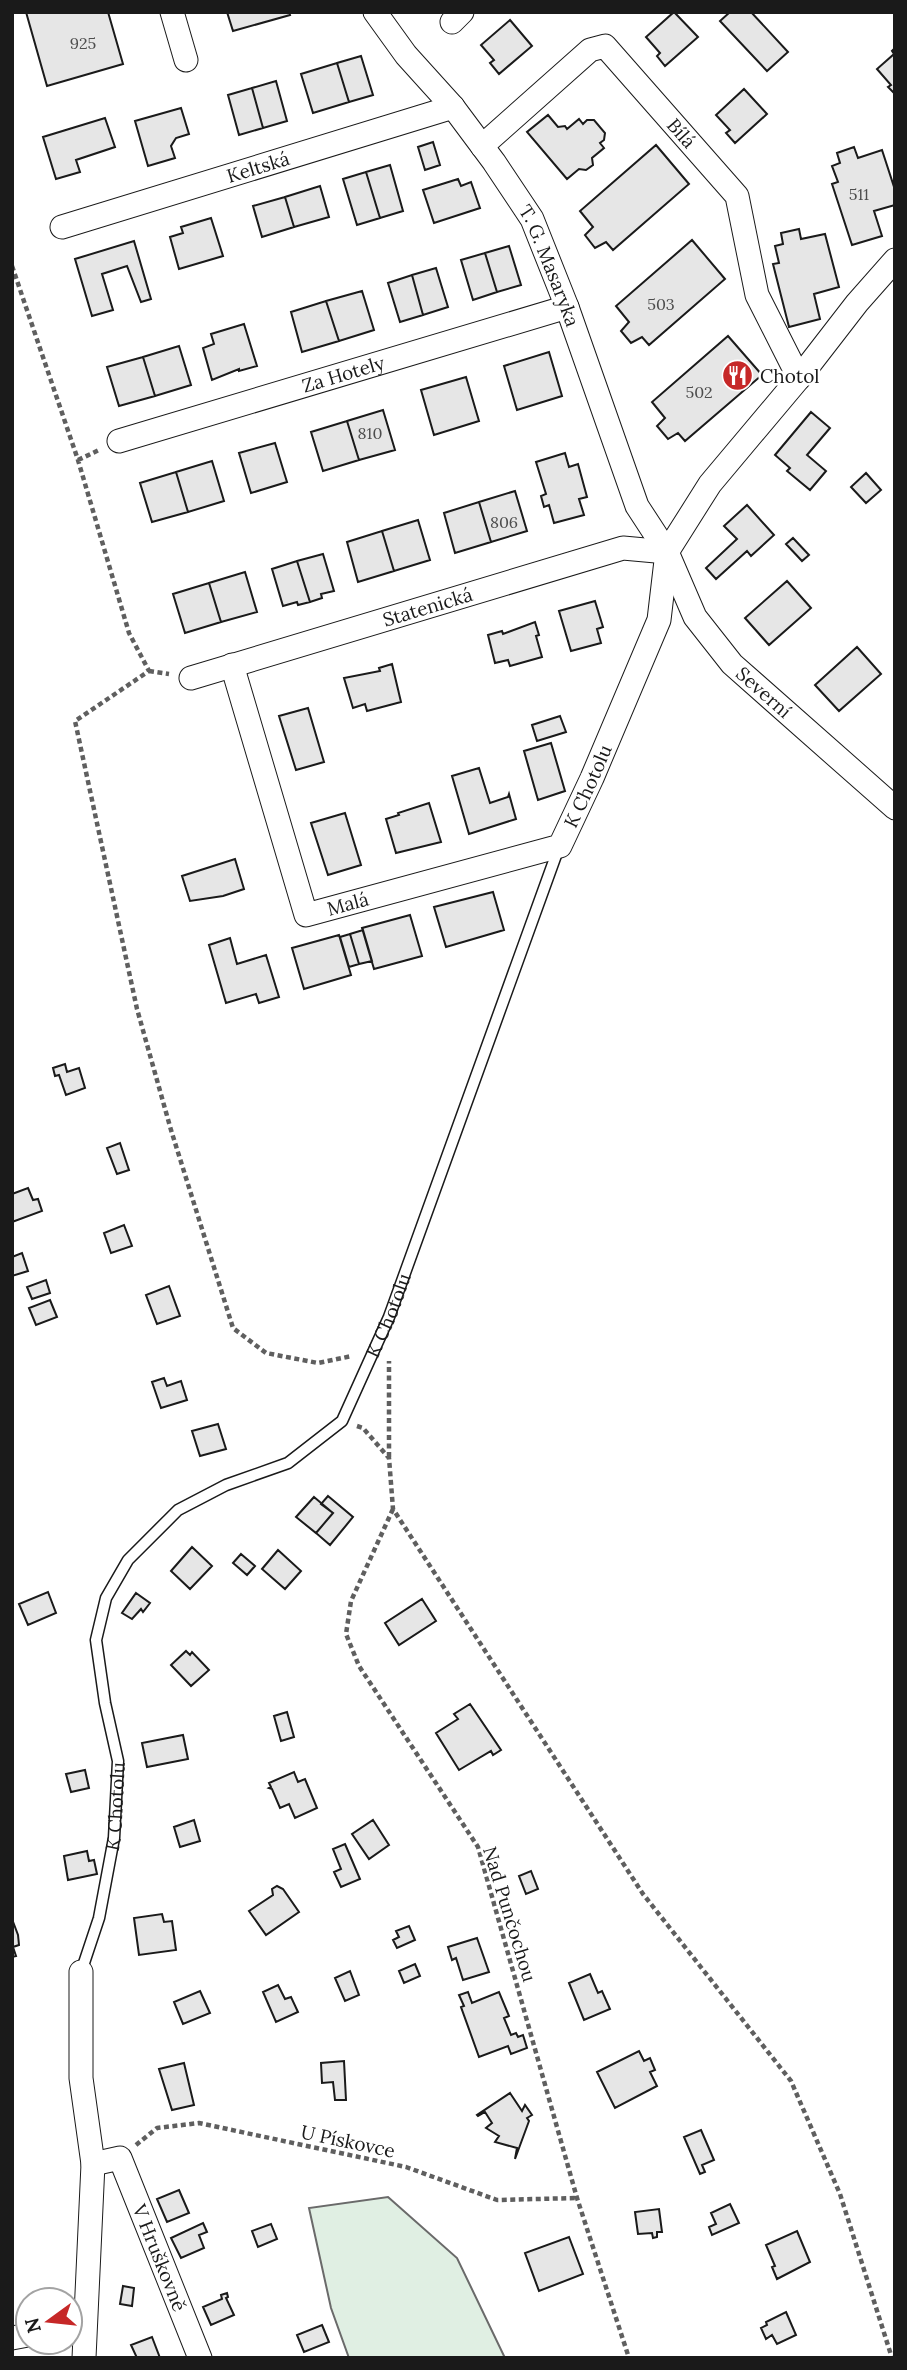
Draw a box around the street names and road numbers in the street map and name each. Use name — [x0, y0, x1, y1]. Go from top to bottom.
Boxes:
street label: Bílá — [662, 113, 701, 153]
street label: Keltská — [224, 146, 292, 188]
street label: T. G. Masaryka — [514, 200, 585, 330]
street label: Za Hotely — [299, 350, 387, 398]
street label: Statenická — [380, 582, 475, 632]
street label: Severní — [731, 661, 797, 723]
street label: K Chotolu — [558, 741, 617, 831]
street label: Malá — [324, 886, 371, 921]
street label: K Chotolu — [360, 1270, 416, 1361]
street label: K Chotolu — [100, 1761, 130, 1853]
street label: Nad Punčochou — [478, 1844, 542, 1984]
street label: U Pískovce — [299, 2119, 397, 2163]
street label: V Hruškovně — [127, 2200, 192, 2315]

